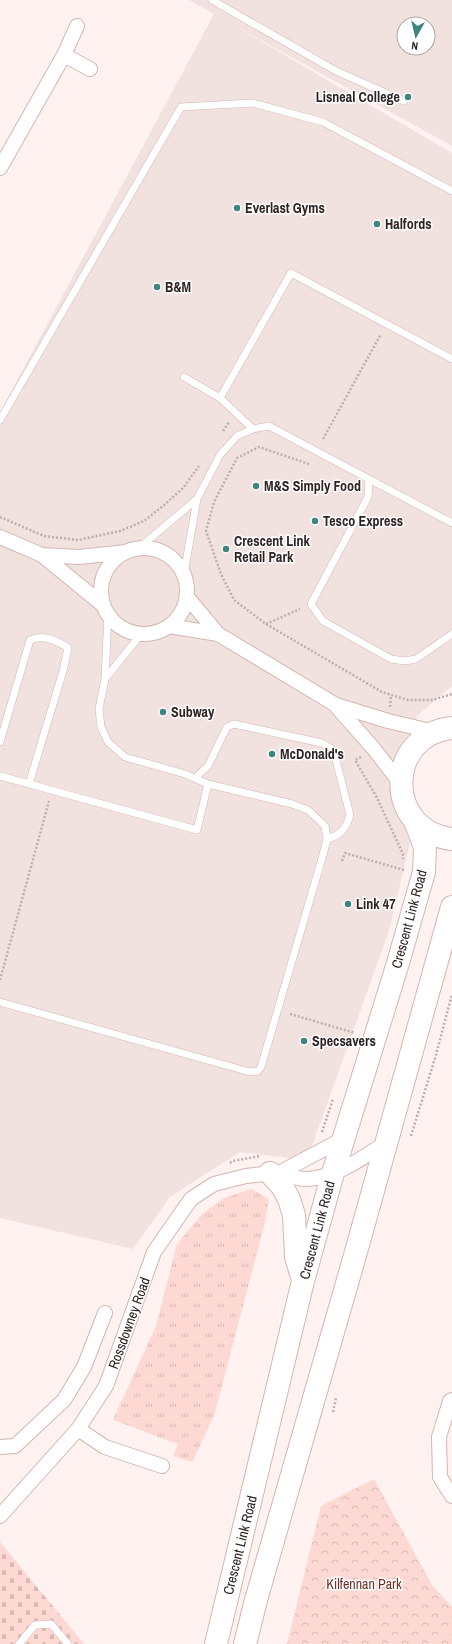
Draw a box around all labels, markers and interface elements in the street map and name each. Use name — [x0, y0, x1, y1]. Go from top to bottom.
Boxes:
north arrow — [396, 16, 436, 56]
text: N — [410, 39, 419, 53]
place label: Lisneal College — [316, 88, 400, 106]
marker: Lisneal College — [403, 92, 413, 102]
place label: Everlast Gyms — [245, 199, 325, 217]
marker: Everlast Gyms — [232, 203, 242, 213]
place label: Halfords — [385, 215, 432, 233]
marker: Halfords — [372, 219, 382, 229]
place label: B&M — [165, 278, 191, 296]
marker: B&M — [152, 282, 162, 292]
place label: M&S Simply Food — [264, 477, 361, 495]
marker: M&S Simply Food — [251, 481, 261, 491]
place label: Tesco Express — [323, 512, 403, 530]
marker: Tesco Express — [310, 516, 320, 526]
place label: Crescent Link Retail Park — [234, 532, 311, 566]
marker: Crescent Link Retail Park — [221, 544, 231, 554]
place label: Subway — [171, 703, 215, 721]
marker: Subway — [158, 707, 168, 717]
place label: McDonald's — [280, 745, 344, 763]
marker: McDonald's — [267, 749, 277, 759]
street label: Crescent Link Road — [387, 868, 431, 970]
place label: Link 47 — [356, 895, 396, 913]
marker: Link 47 — [343, 899, 353, 909]
place label: Specsavers — [312, 1032, 376, 1050]
marker: Specsavers — [299, 1036, 309, 1046]
street label: Crescent Link Road — [295, 1179, 339, 1281]
street label: Rossdowney Road — [104, 1275, 154, 1371]
street label: Crescent Link Road — [219, 1494, 261, 1596]
park label: Kilfennan Park — [326, 1575, 402, 1593]

